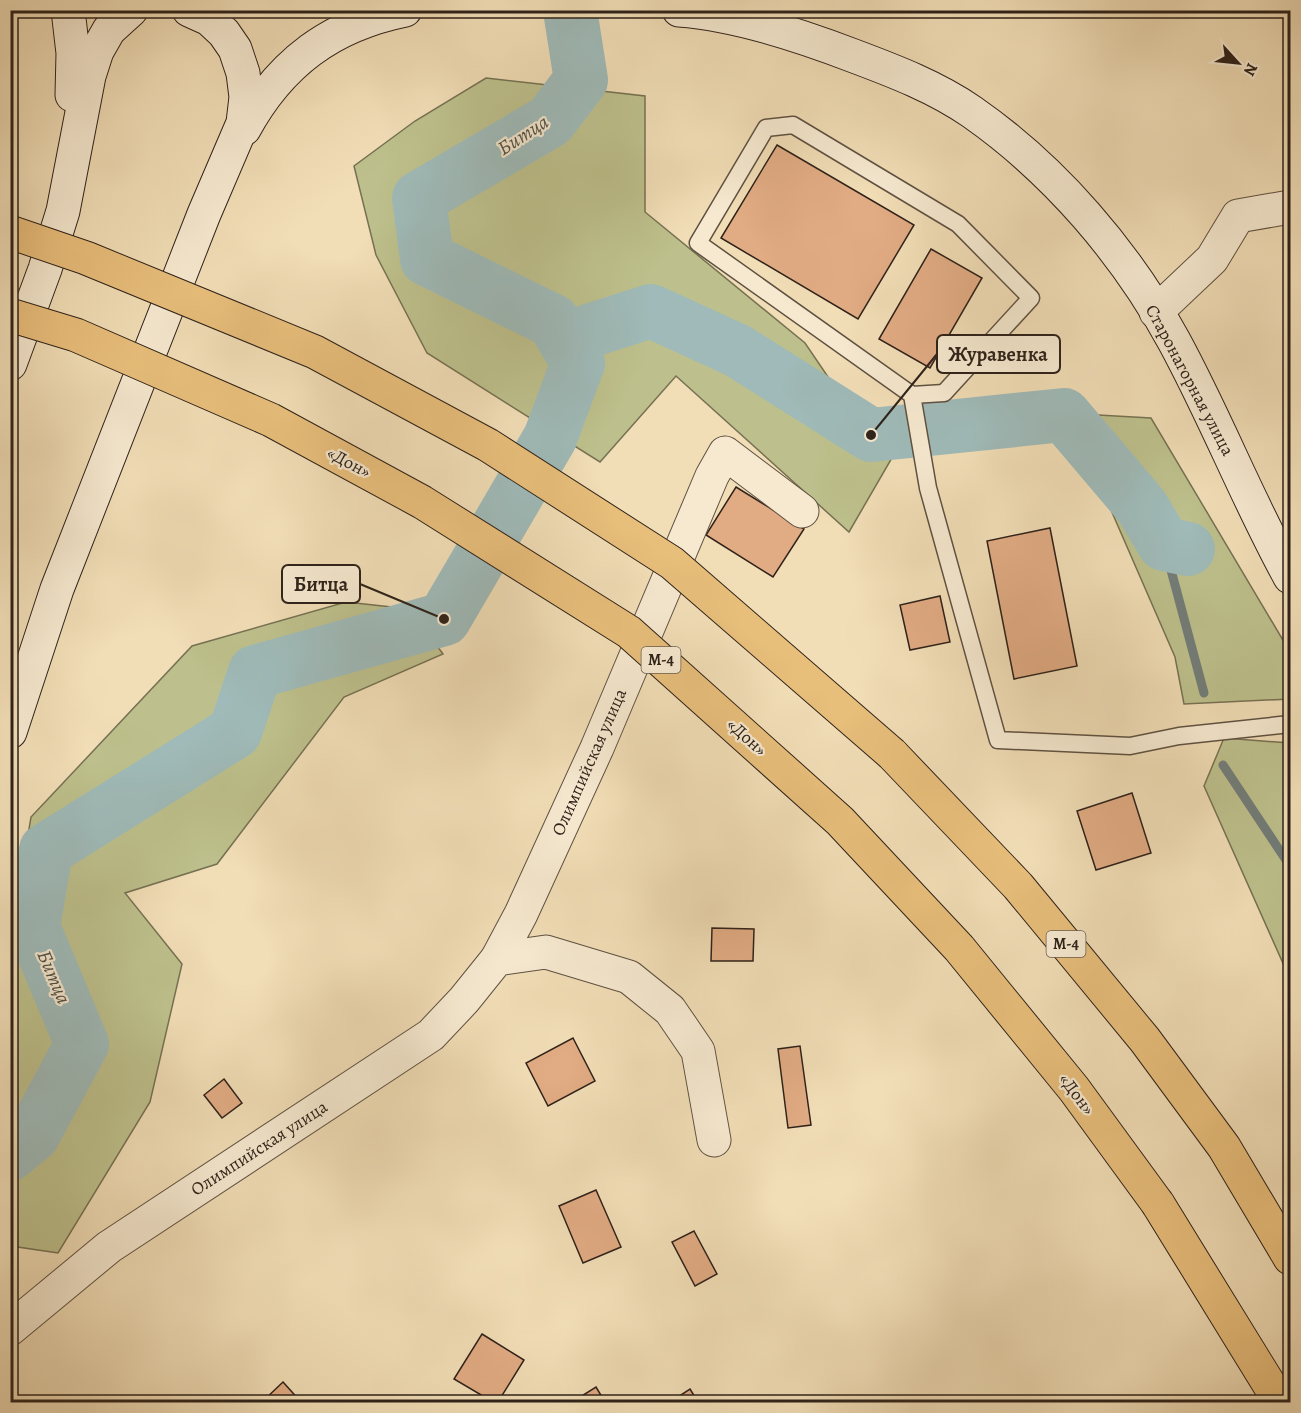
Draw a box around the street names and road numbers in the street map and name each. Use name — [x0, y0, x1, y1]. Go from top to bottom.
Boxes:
street label: Старонагорная улица — [1140, 300, 1240, 460]
street label: «Дон» — [323, 440, 375, 484]
road number: М-4 — [642, 647, 680, 673]
street label: Олимпийская улица — [546, 684, 633, 839]
street label: «Дон» — [722, 713, 773, 762]
road number: М-4 — [1046, 931, 1086, 957]
street label: «Дон» — [1053, 1068, 1101, 1120]
street label: Олимпийская улица — [186, 1094, 333, 1201]

